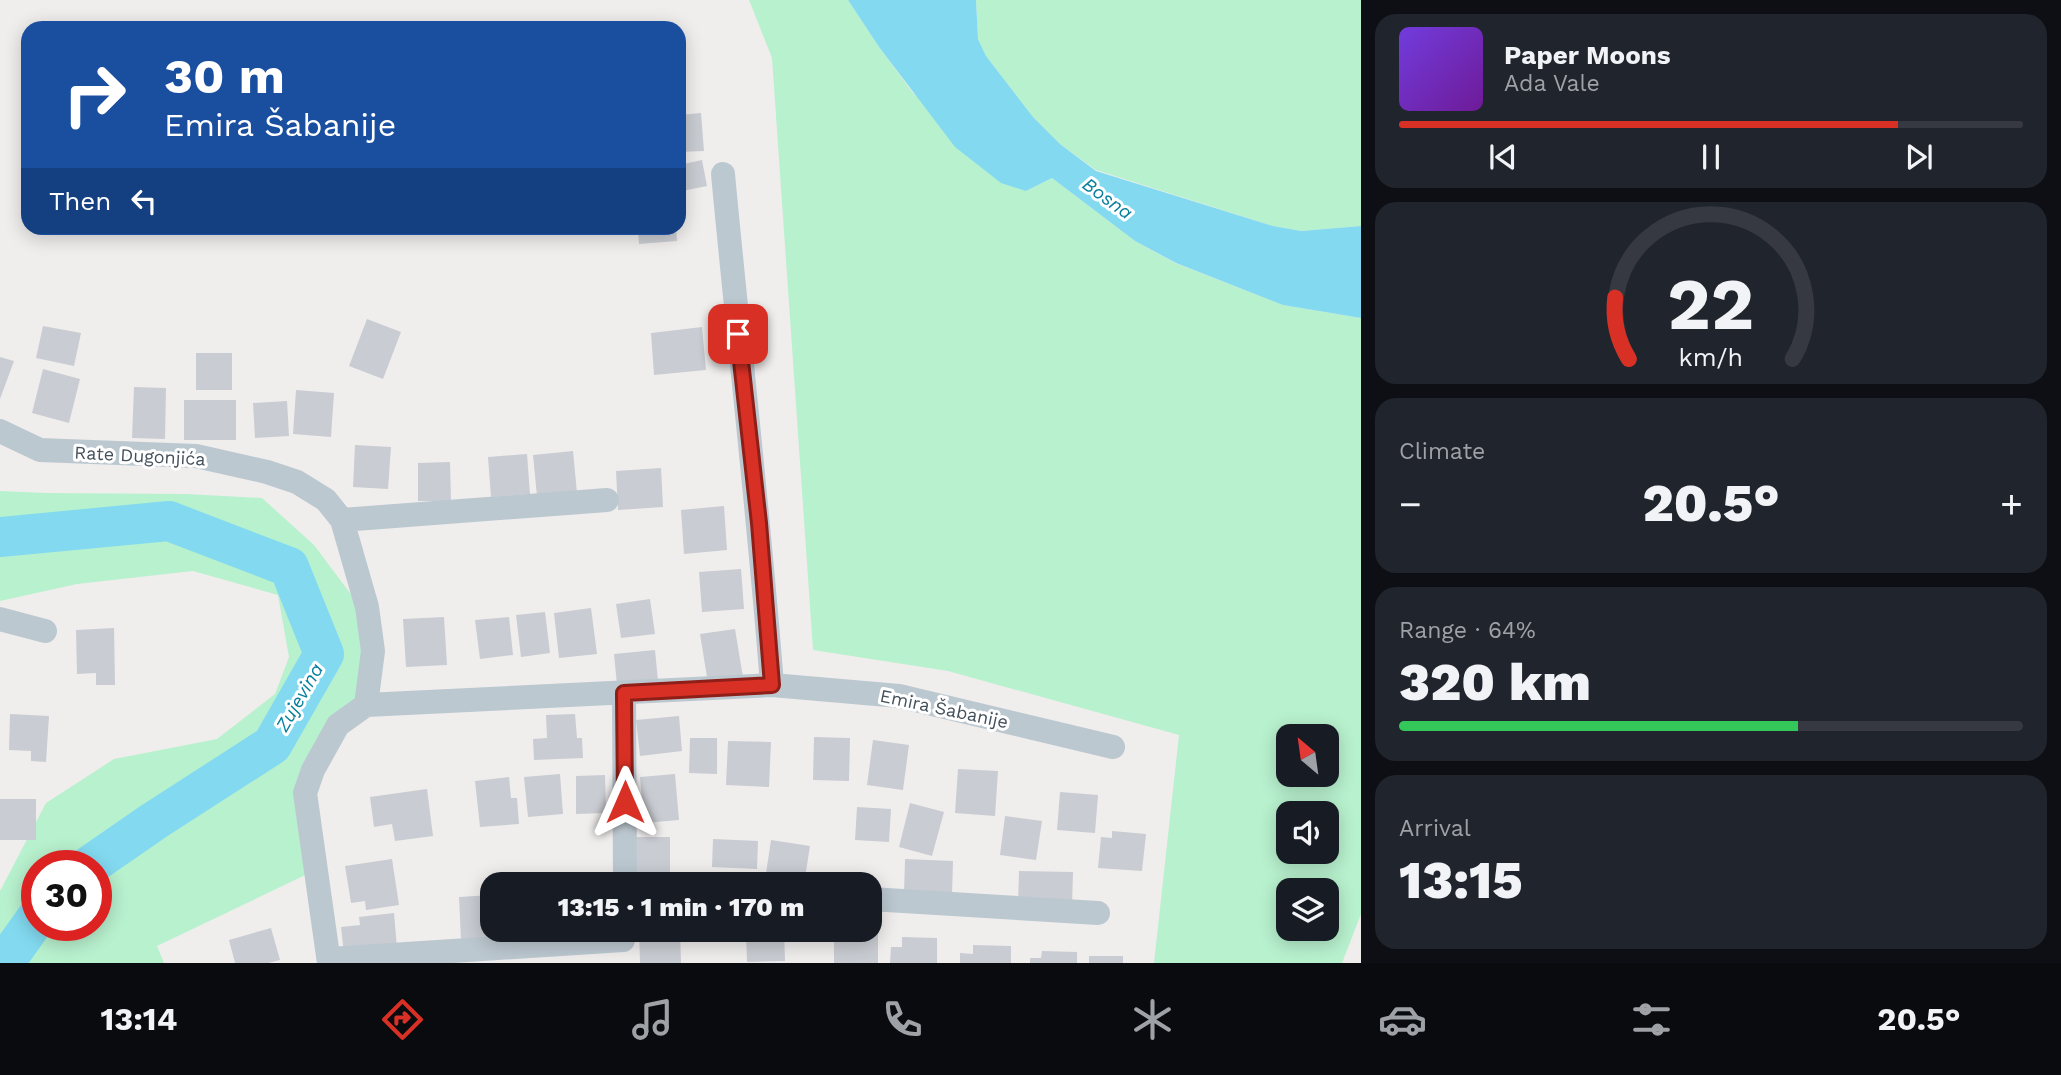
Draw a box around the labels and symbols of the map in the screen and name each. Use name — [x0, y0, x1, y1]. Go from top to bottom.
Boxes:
water label: Bosna — [1078, 173, 1137, 224]
pin — [708, 304, 768, 364]
street label: Rate Dugonjića — [74, 442, 206, 469]
water label: Zujevina — [270, 659, 328, 736]
street label: Emira Šabanije — [878, 685, 1010, 732]
north arrow — [1276, 724, 1339, 788]
position arrow — [588, 765, 662, 839]
speed limit sign: 30 — [21, 850, 112, 941]

